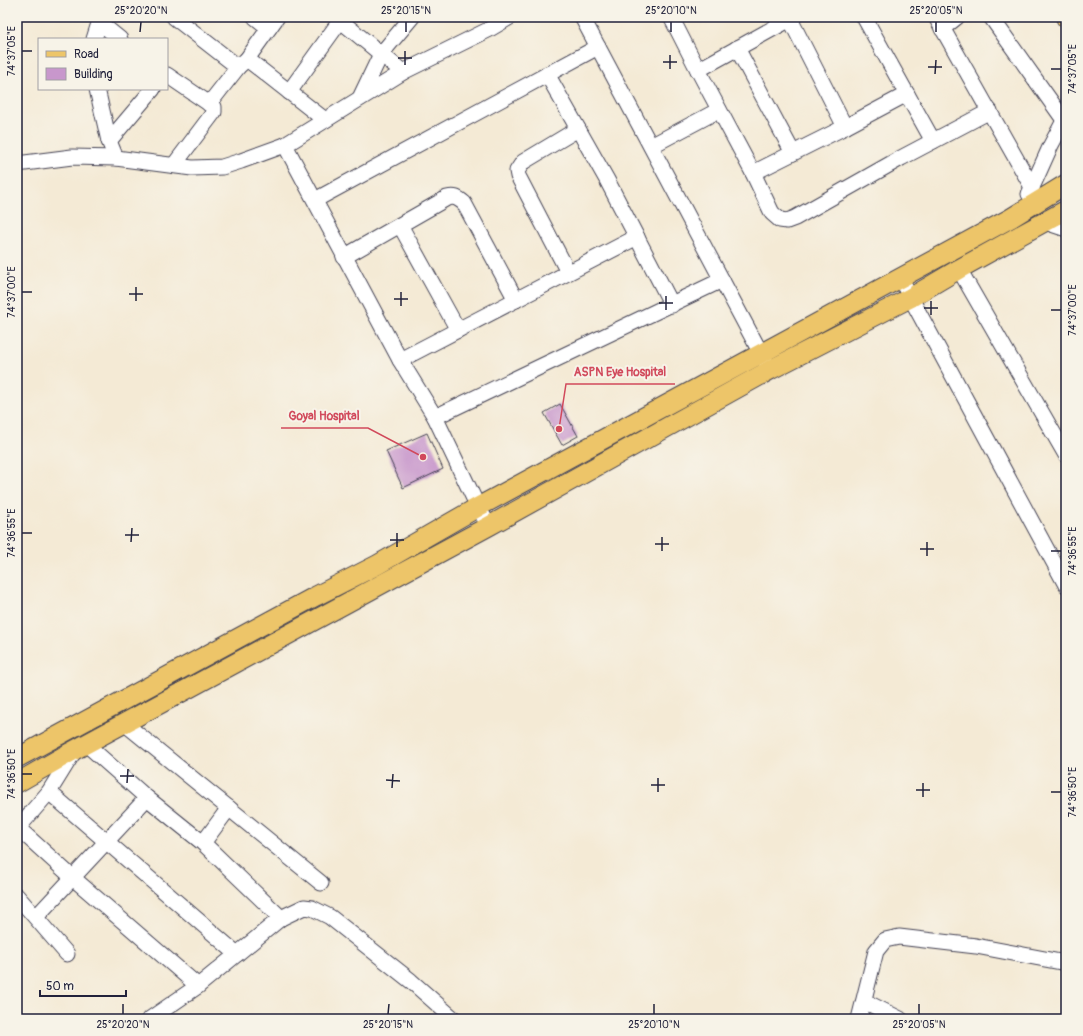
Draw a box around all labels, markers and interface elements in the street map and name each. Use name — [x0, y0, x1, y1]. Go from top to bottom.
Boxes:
text: 25°20'20"N — [114, 5, 168, 17]
text: 25°20'15"N — [381, 5, 431, 17]
text: 25°20'10"N — [645, 5, 697, 17]
text: 25°20'05"N — [910, 5, 963, 17]
text: 74°37'05"E — [6, 26, 18, 76]
legend — [38, 38, 168, 90]
text: 74°37'05"E — [1067, 44, 1079, 94]
text: Road — [74, 47, 99, 62]
text: Building — [74, 67, 113, 82]
text: 74°37'00"E — [6, 266, 18, 318]
text: 74°37'00"E — [1067, 284, 1079, 336]
callout: ASPN Eye Hospital — [566, 360, 675, 384]
text: ASPN Eye Hospital — [574, 365, 666, 380]
callout: Goyal Hospital — [281, 404, 368, 428]
text: Goyal Hospital — [288, 409, 360, 424]
text: 74°36'55"E — [6, 509, 18, 557]
text: 74°36'55"E — [1067, 527, 1079, 575]
text: 74°36'50"E — [6, 749, 18, 799]
text: 74°36'50"E — [1067, 767, 1079, 817]
scale bar — [40, 972, 126, 998]
text: 50 m — [46, 979, 74, 994]
text: 25°20'20"N — [96, 1019, 150, 1031]
text: 25°20'15"N — [363, 1019, 413, 1031]
text: 25°20'10"N — [628, 1019, 680, 1031]
text: 25°20'05"N — [893, 1019, 946, 1031]

